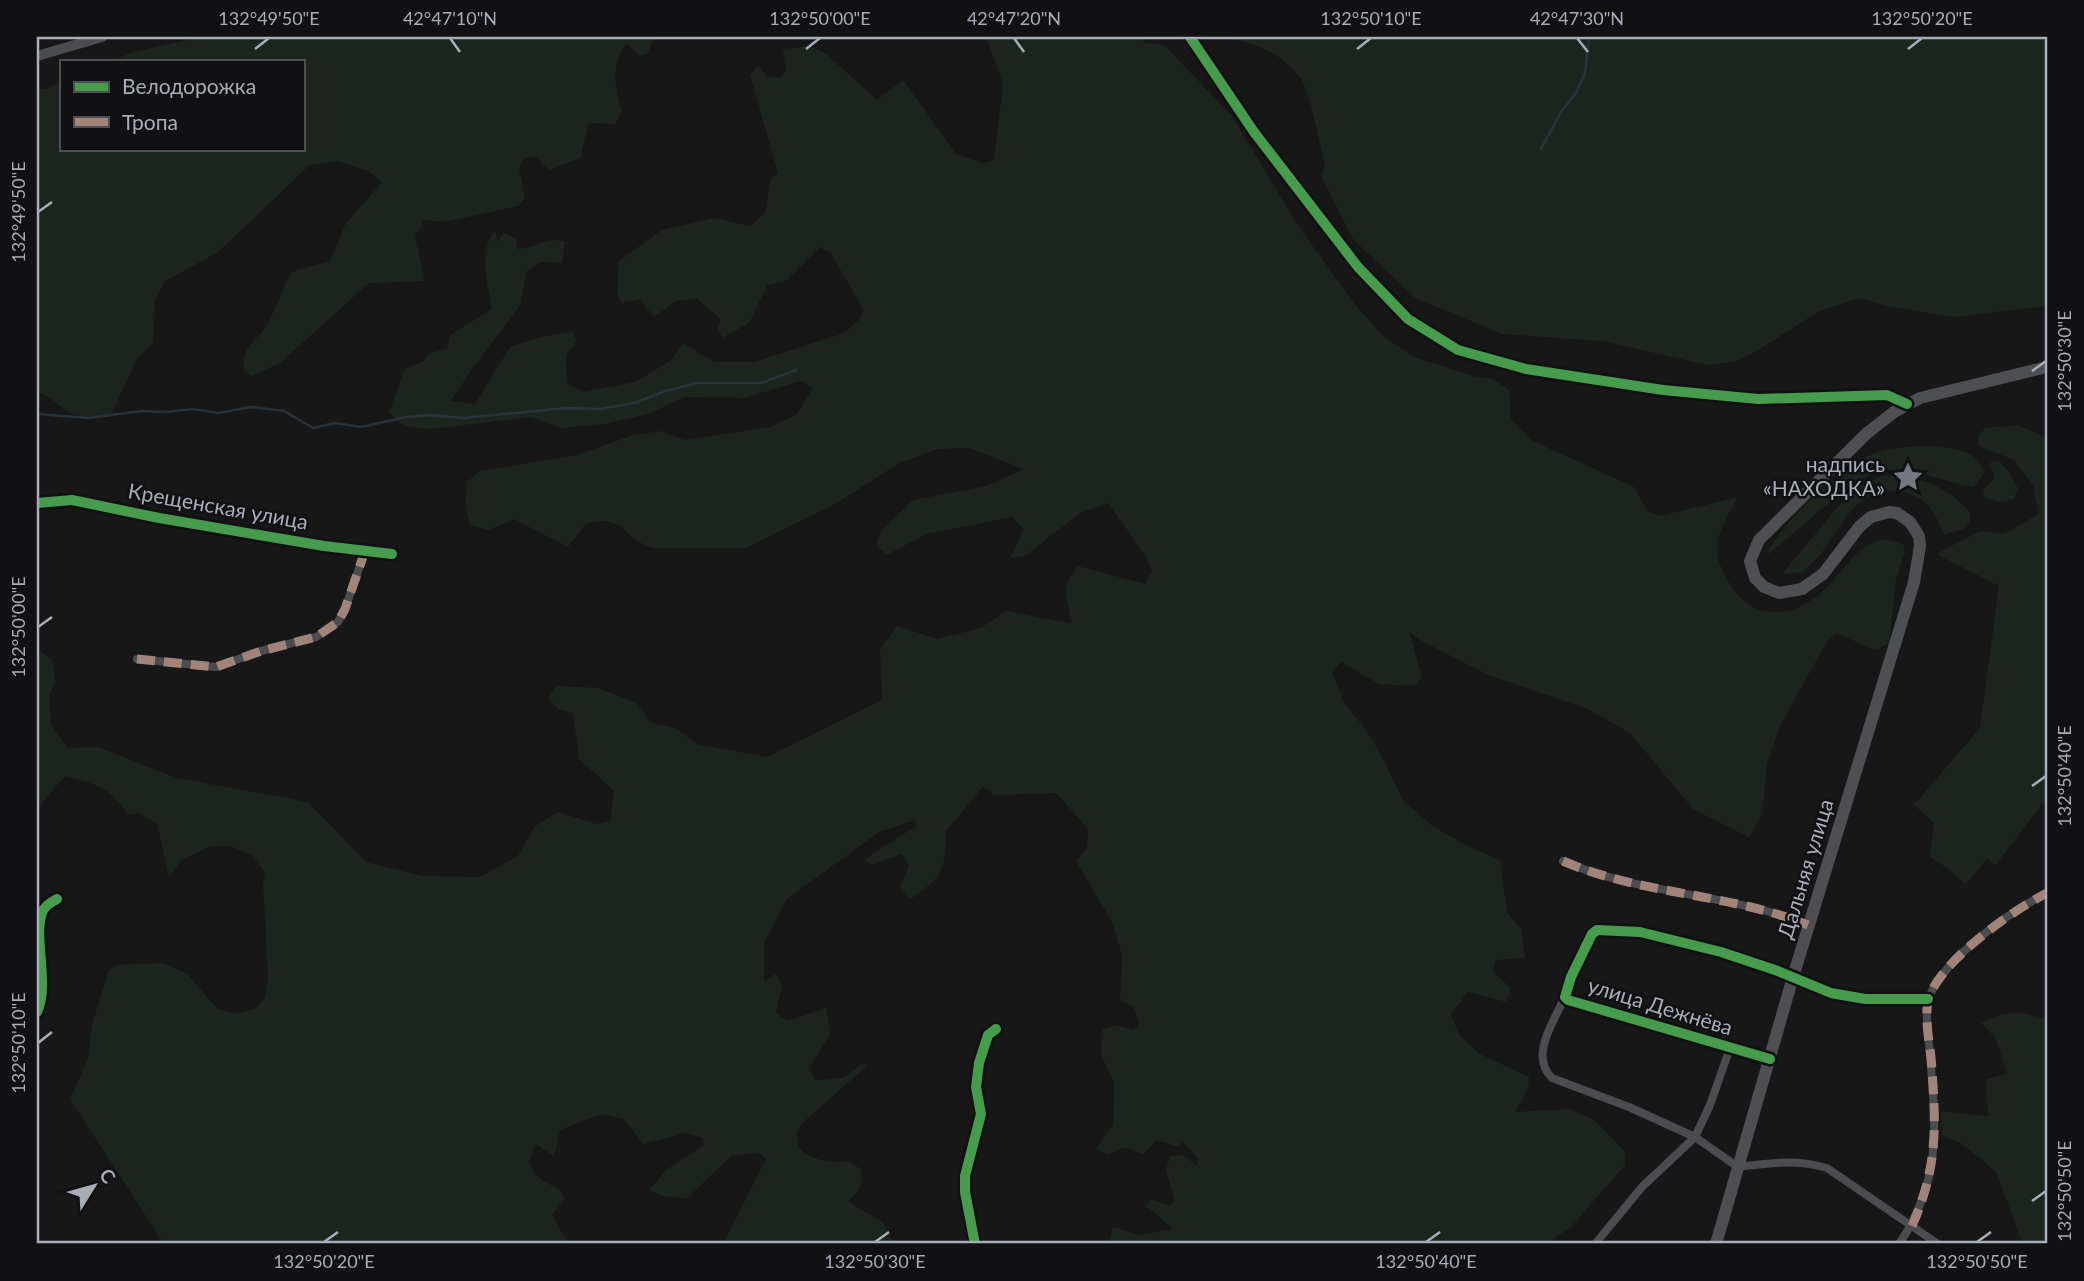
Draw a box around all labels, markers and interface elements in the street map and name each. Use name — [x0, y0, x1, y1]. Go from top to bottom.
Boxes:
text: 132°49'50"E — [218, 7, 320, 29]
text: 42°47'10"N — [403, 7, 497, 29]
text: 132°50'00"E — [769, 7, 871, 29]
text: 42°47'20"N — [967, 7, 1061, 29]
text: 132°50'10"E — [1320, 7, 1422, 29]
text: 42°47'30"N — [1530, 7, 1624, 29]
text: 132°50'20"E — [1871, 7, 1973, 29]
legend — [60, 60, 304, 150]
text: Велодорожка — [122, 73, 256, 98]
text: Тропа — [122, 109, 178, 134]
text: 132°49'50"E — [7, 161, 29, 263]
text: 132°50'30"E — [2053, 310, 2075, 412]
place label: надпись «НАХОДКА» — [1763, 451, 1885, 500]
place icon: надпись «НАХОДКА» — [1891, 460, 1925, 494]
street label: Крещенская улица — [126, 477, 310, 534]
text: 132°50'00"E — [7, 576, 29, 678]
text: 132°50'40"E — [2053, 725, 2075, 827]
street label: Дальняя улица — [1771, 796, 1838, 941]
street label: улица Дежнёва — [1585, 972, 1736, 1039]
text: 132°50'10"E — [7, 992, 29, 1094]
text: 132°50'50"E — [2053, 1140, 2075, 1242]
north arrow — [60, 1152, 130, 1222]
text: С — [95, 1164, 121, 1188]
text: 132°50'20"E — [273, 1250, 375, 1272]
text: 132°50'30"E — [824, 1250, 926, 1272]
text: 132°50'40"E — [1375, 1250, 1477, 1272]
text: 132°50'50"E — [1926, 1250, 2028, 1272]

